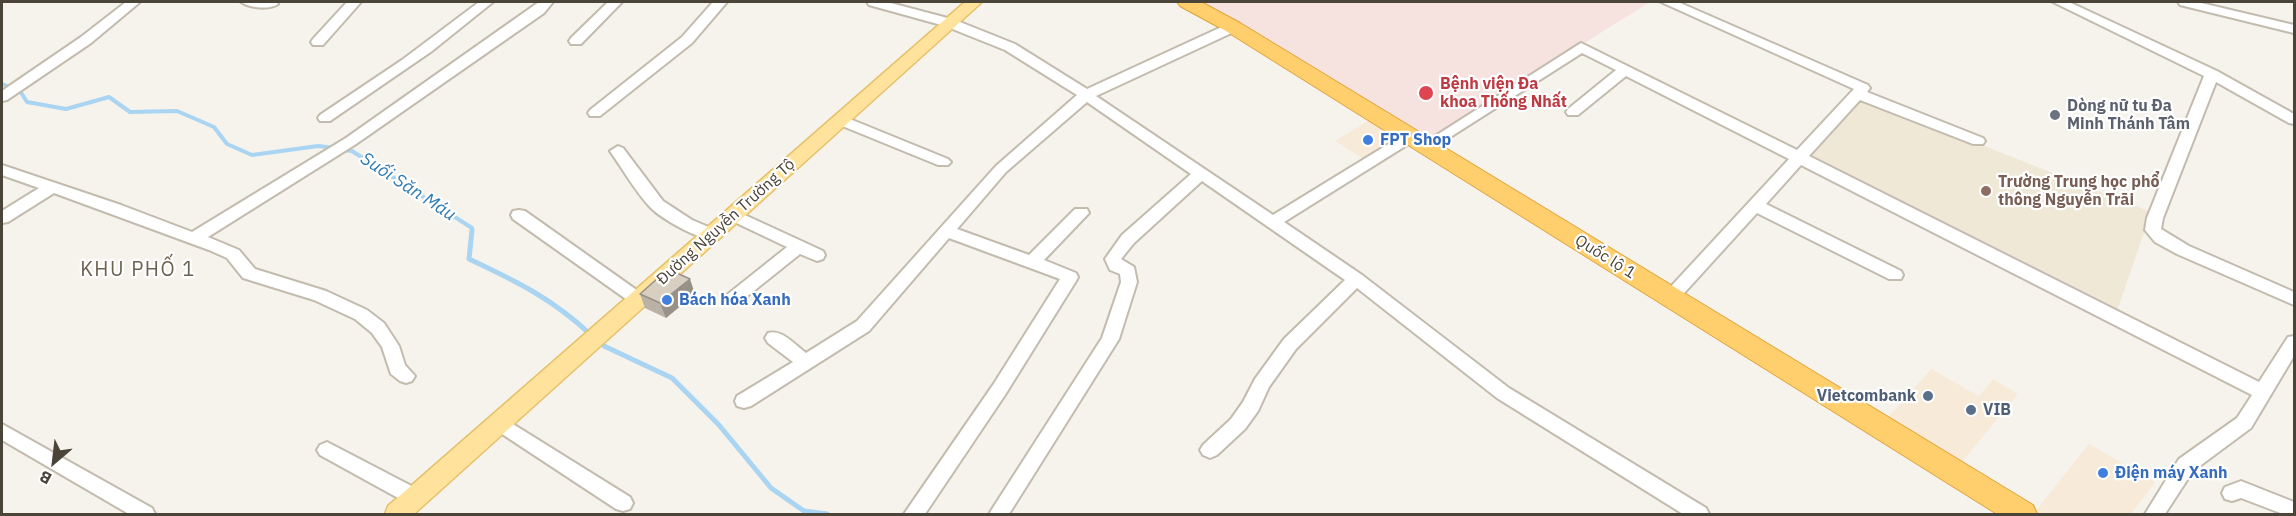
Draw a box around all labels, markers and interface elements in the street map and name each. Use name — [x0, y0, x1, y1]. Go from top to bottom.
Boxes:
place label: Bệnh viện Đa khoa Thống Nhất — [1440, 74, 1567, 112]
marker: Bệnh viện Đa khoa Thống Nhất — [1417, 84, 1435, 102]
place label: Dòng nữ tu Đa Minh Thánh Tâm — [2067, 96, 2190, 134]
marker: Dòng nữ tu Đa Minh Thánh Tâm — [2048, 108, 2062, 122]
place label: FPT Shop — [1380, 130, 1451, 150]
marker: FPT Shop — [1361, 133, 1375, 147]
water label: Suối Săn Máu — [356, 148, 460, 226]
street label: Đường Nguyễn Trường Tộ — [653, 155, 799, 289]
place label: Trường Trung học phổ thông Nguyễn Trãi — [1998, 172, 2159, 210]
marker: Trường Trung học phổ thông Nguyễn Trãi — [1979, 184, 1993, 198]
street label: Quốc lộ 1 — [1571, 231, 1639, 283]
district label: KHU PHỐ 1 — [80, 258, 196, 282]
place label: Bách hóa Xanh — [679, 290, 791, 310]
marker: Bách hóa Xanh — [660, 293, 674, 307]
place label: Vietcombank — [1817, 386, 1916, 406]
marker: Vietcombank — [1921, 389, 1935, 403]
place label: VIB — [1983, 400, 2011, 420]
marker: VIB — [1964, 403, 1978, 417]
north arrow — [24, 432, 84, 492]
place label: Điện máy Xanh — [2115, 463, 2228, 483]
marker: Điện máy Xanh — [2096, 466, 2110, 480]
text: B — [36, 467, 55, 489]

